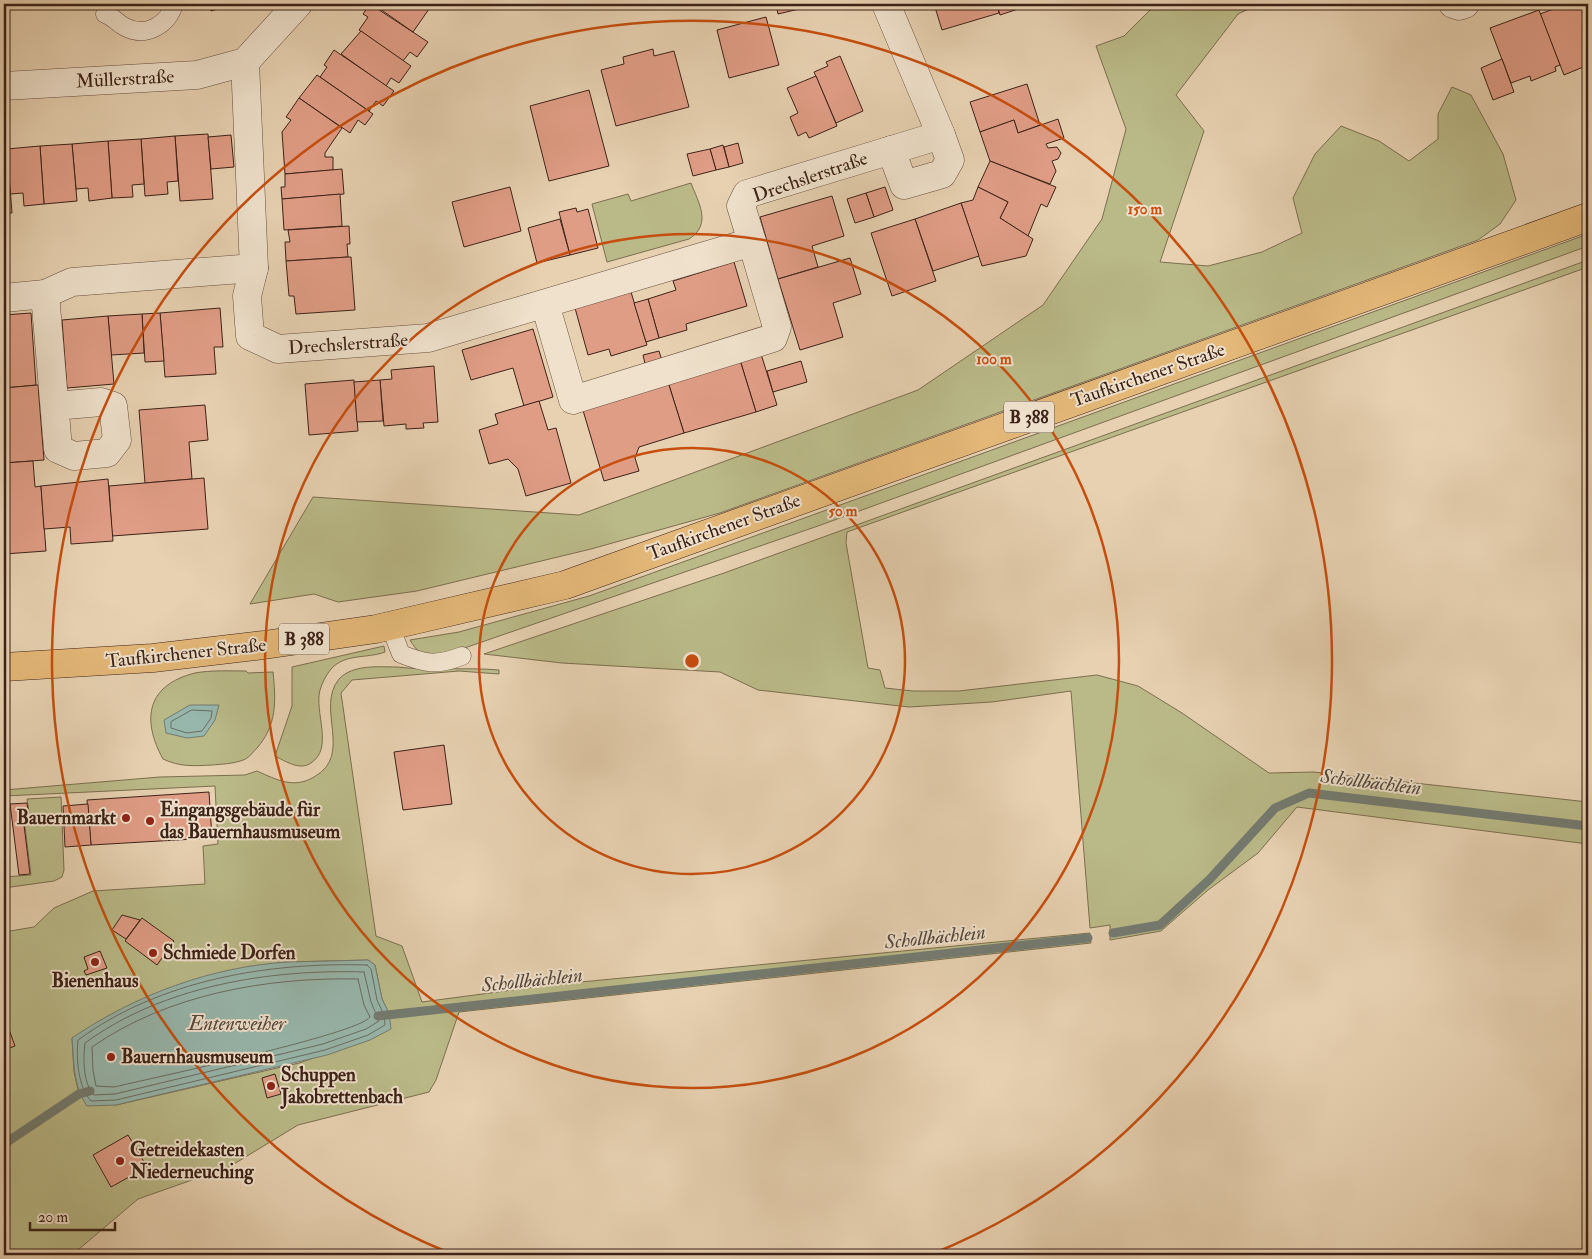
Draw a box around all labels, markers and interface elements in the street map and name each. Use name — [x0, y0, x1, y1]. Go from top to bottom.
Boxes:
street label: Müllerstraße — [75, 64, 175, 94]
street label: Drechslerstraße — [749, 146, 871, 208]
text: 150 m — [1128, 200, 1162, 219]
street label: Drechslerstraße — [287, 328, 409, 360]
street label: Taufkirchener Straße — [1068, 337, 1228, 413]
text: 100 m — [976, 350, 1012, 369]
road number: B 388 — [1004, 402, 1054, 432]
street label: Taufkirchener Straße — [644, 488, 804, 566]
text: 50 m — [829, 502, 858, 521]
road number: B 388 — [279, 624, 329, 654]
street label: Taufkirchener Straße — [105, 633, 267, 673]
centre of rings — [683, 652, 701, 670]
water label: Schollbächlein — [1318, 763, 1423, 801]
place label: Eingangsgebäude für das Bauernhausmuseum — [160, 798, 340, 844]
place label: Bauernmarkt — [16, 806, 117, 830]
marker: Bauernmarkt — [120, 812, 132, 824]
marker: Eingangsgebäude für das Bauernhausmuseum — [144, 815, 156, 827]
water label: Schollbächlein — [882, 919, 987, 955]
place label: Schmiede Dorfen — [163, 941, 296, 965]
marker: Schmiede Dorfen — [147, 947, 159, 959]
marker: Bienenhaus — [89, 956, 101, 968]
water label: Schollbächlein — [479, 962, 584, 998]
place label: Bienenhaus — [52, 969, 139, 993]
water label: Entenweiher — [186, 1011, 287, 1036]
place label: Bauernhausmuseum — [121, 1045, 274, 1069]
marker: Bauernhausmuseum — [105, 1051, 117, 1063]
place label: Schuppen Jakobrettenbach — [280, 1063, 403, 1109]
marker: Schuppen Jakobrettenbach — [265, 1080, 277, 1092]
place label: Getreidekasten Niederneuching — [129, 1138, 254, 1185]
marker: Getreidekasten Niederneuching — [114, 1155, 126, 1167]
scale bar — [30, 1199, 115, 1231]
text: 20 m — [38, 1208, 68, 1227]

